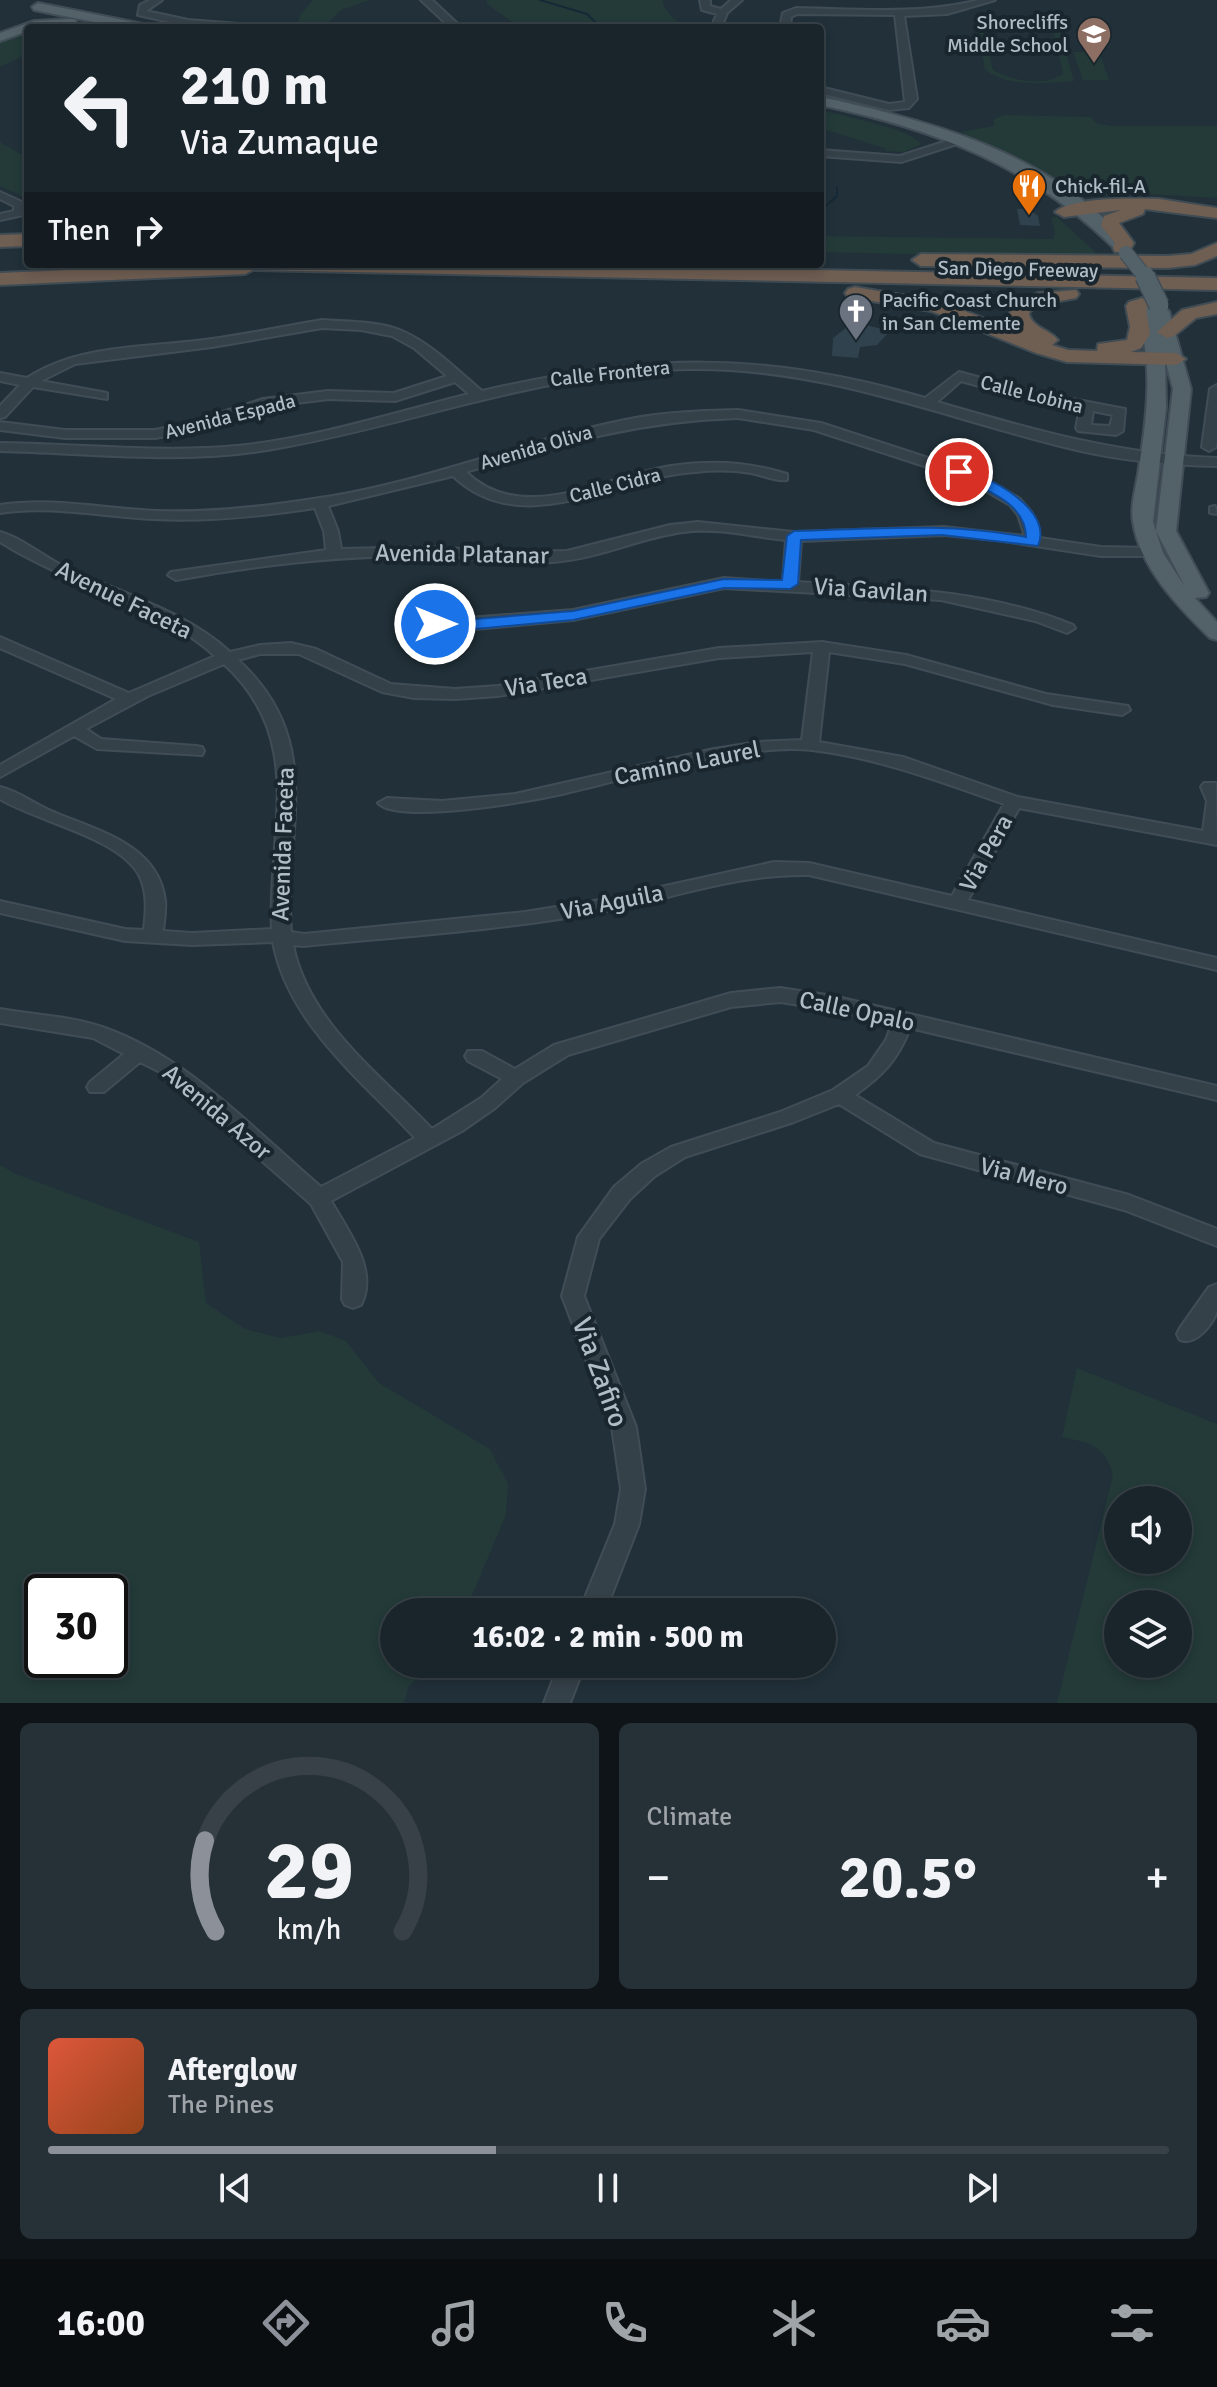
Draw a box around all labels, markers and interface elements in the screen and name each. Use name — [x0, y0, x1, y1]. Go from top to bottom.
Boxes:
place label: Shorecliffs Middle School — [947, 10, 1068, 58]
school or university icon: Shorecliffs Middle School — [1075, 15, 1113, 65]
text: 210 m — [180, 51, 328, 120]
icon: left — [48, 56, 152, 160]
text: Via Zumaque — [180, 120, 379, 165]
restaurant icon: Chick-fil-A — [1010, 167, 1048, 217]
place label: Chick-fil-A — [1055, 174, 1146, 199]
icon: right — [126, 208, 170, 252]
text: Then — [48, 212, 110, 249]
street label: San Diego Freeway — [938, 256, 1099, 283]
place label: Pacific Coast Church in San Clemente — [882, 288, 1057, 336]
church icon: Pacific Coast Church in San Clemente — [837, 292, 875, 342]
street label: Calle Frontera — [549, 355, 671, 392]
street label: Calle Lobina — [978, 370, 1086, 419]
street label: Avenida Espada — [162, 388, 298, 445]
street label: Avenida Oliva — [477, 420, 595, 475]
pin — [925, 438, 993, 506]
icon: arrive — [937, 450, 981, 494]
street label: Calle Cidra — [567, 462, 663, 509]
street label: Avenida Platanar — [375, 537, 549, 571]
street label: Avenue Faceta — [51, 554, 197, 646]
street label: Via Gavilan — [813, 571, 929, 609]
position arrow — [393, 582, 477, 666]
street label: Via Teca — [503, 661, 589, 703]
street label: Camino Laurel — [611, 734, 763, 792]
street label: Avenida Faceta — [265, 766, 301, 922]
street label: Via Pera — [953, 809, 1019, 897]
street label: Via Aguila — [558, 877, 666, 927]
street label: Calle Opalo — [796, 984, 918, 1038]
street label: Avenida Azor — [156, 1058, 278, 1166]
street label: Via Mero — [977, 1151, 1071, 1201]
street label: Via Zafiro — [565, 1313, 636, 1432]
map controls — [1104, 1486, 1192, 1678]
button: sound — [1104, 1486, 1192, 1574]
speed limit sign: 30 — [24, 1574, 128, 1678]
button: layers — [1104, 1590, 1192, 1678]
text: 16:02 · 2 min · 500 m — [472, 1619, 744, 1656]
text: Climate — [647, 1801, 732, 1833]
text: 29 — [264, 1820, 354, 1922]
text: 20.5° — [839, 1841, 977, 1915]
text: − — [647, 1851, 670, 1905]
text: + — [1145, 1851, 1169, 1905]
text: km/h — [277, 1912, 342, 1947]
text: Afterglow — [168, 2052, 297, 2089]
text: The Pines — [168, 2089, 274, 2121]
icon: previous — [213, 2166, 257, 2210]
icon: pause — [586, 2166, 630, 2210]
icon: next — [960, 2166, 1004, 2210]
icon: directions — [258, 2295, 314, 2351]
icon: music — [427, 2295, 483, 2351]
icon: phone — [597, 2295, 653, 2351]
icon: climate — [766, 2295, 822, 2351]
icon: car — [935, 2295, 991, 2351]
icon: filters — [1104, 2295, 1160, 2351]
text: 16:00 — [57, 2301, 145, 2346]

